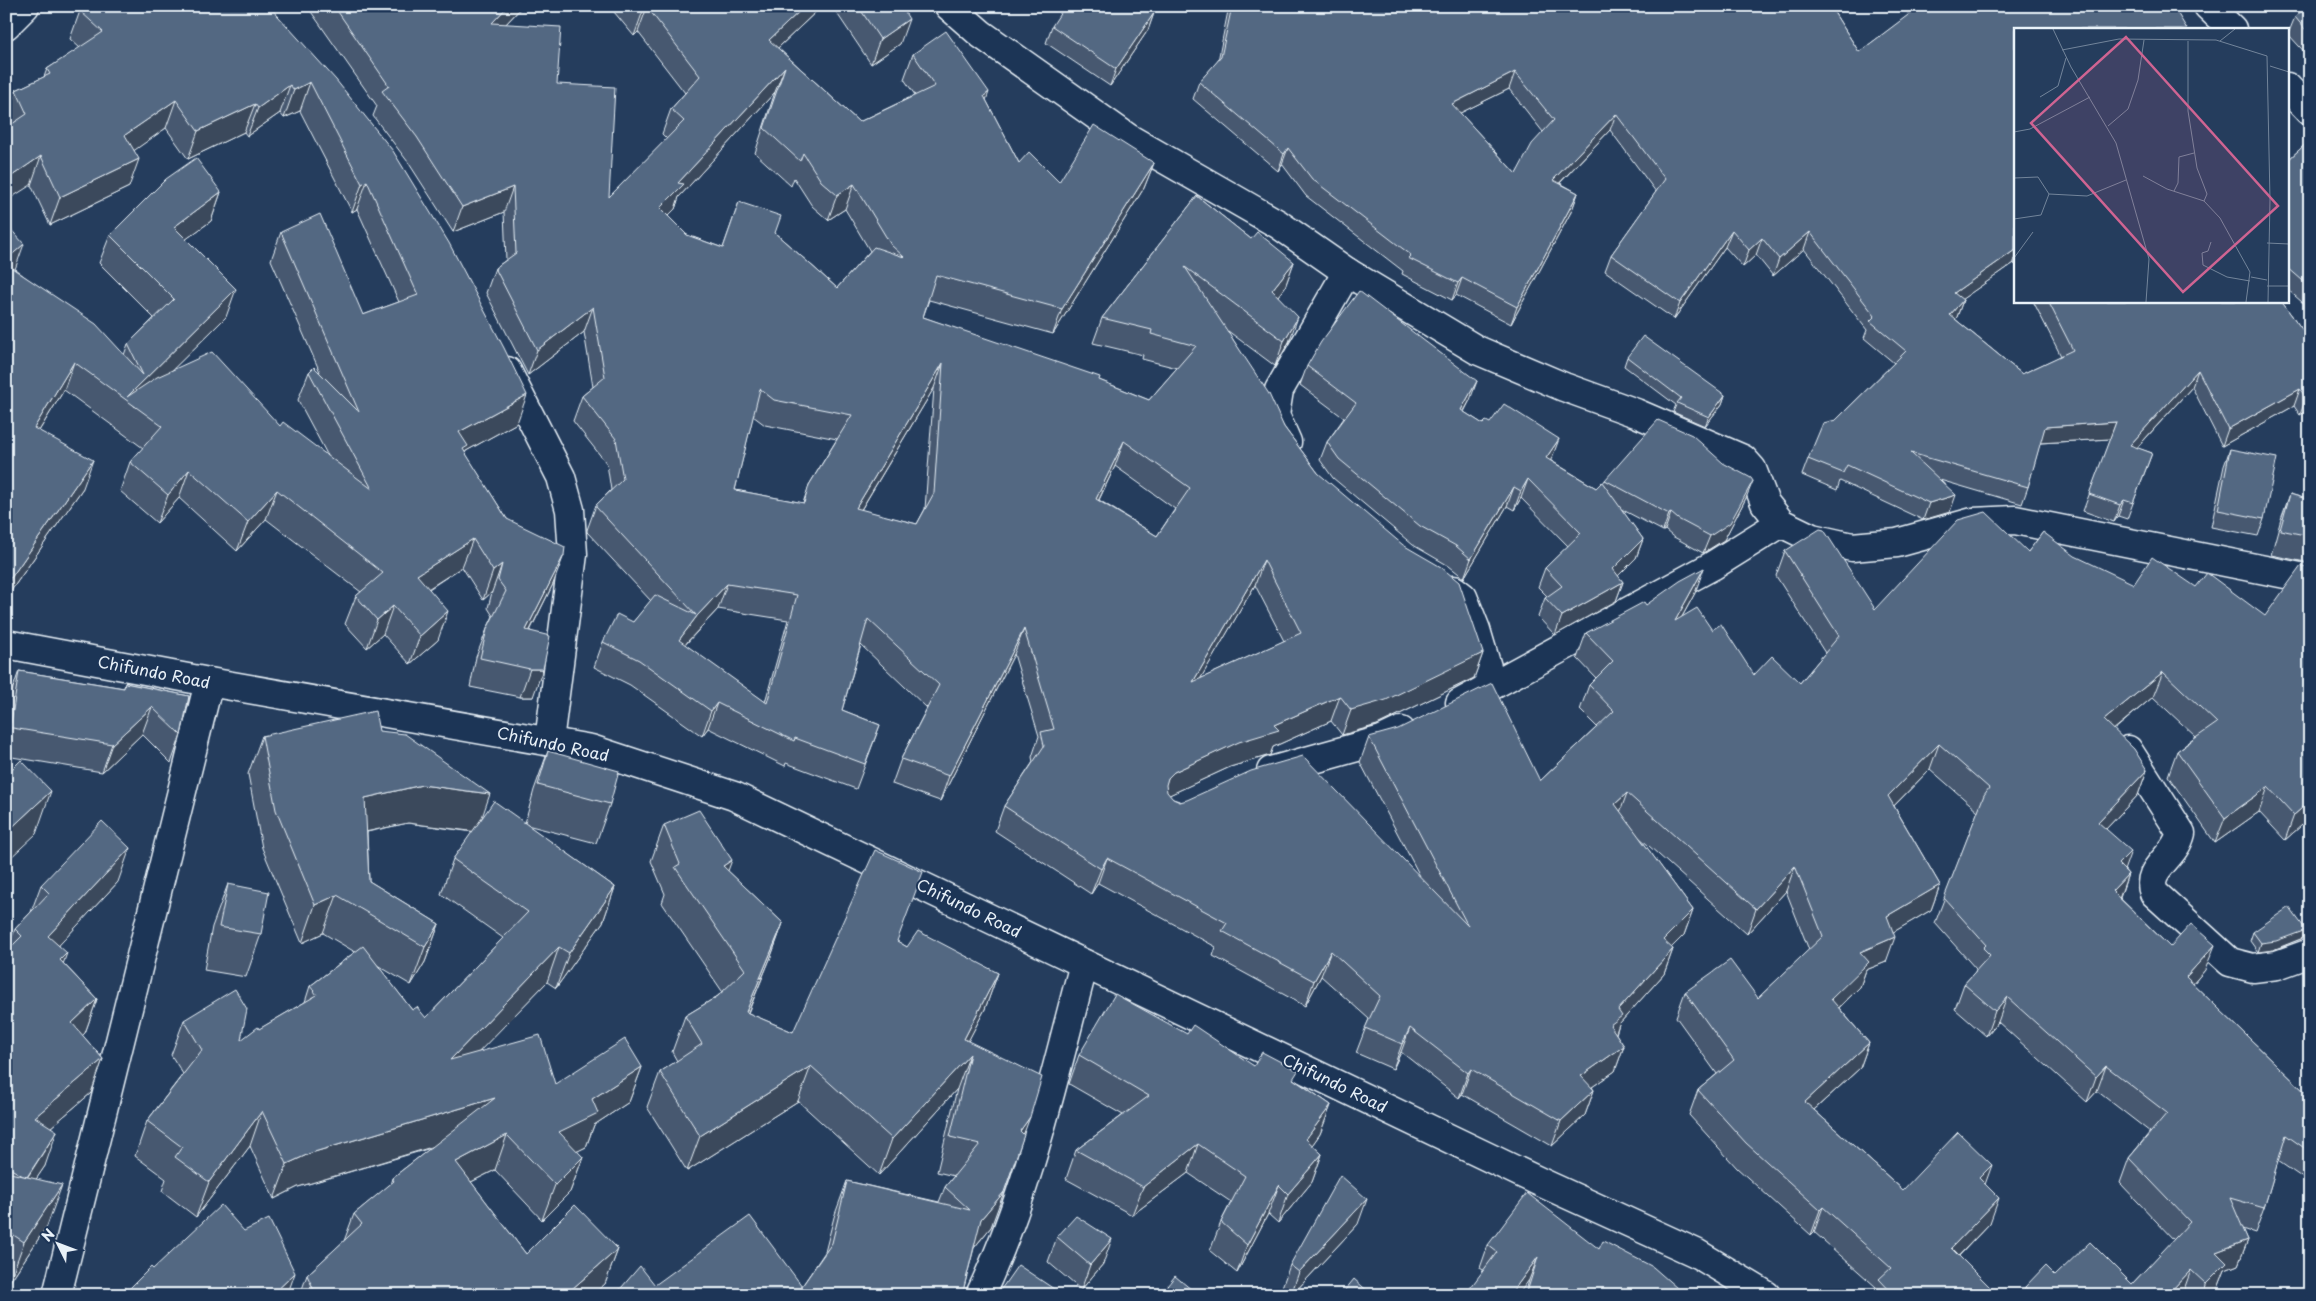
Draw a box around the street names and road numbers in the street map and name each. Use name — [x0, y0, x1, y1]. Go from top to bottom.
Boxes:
street label: Chifundo Road — [96, 648, 212, 694]
street label: Chifundo Road — [495, 719, 611, 767]
street label: Chifundo Road — [913, 871, 1026, 943]
street label: Chifundo Road — [1279, 1046, 1392, 1118]

